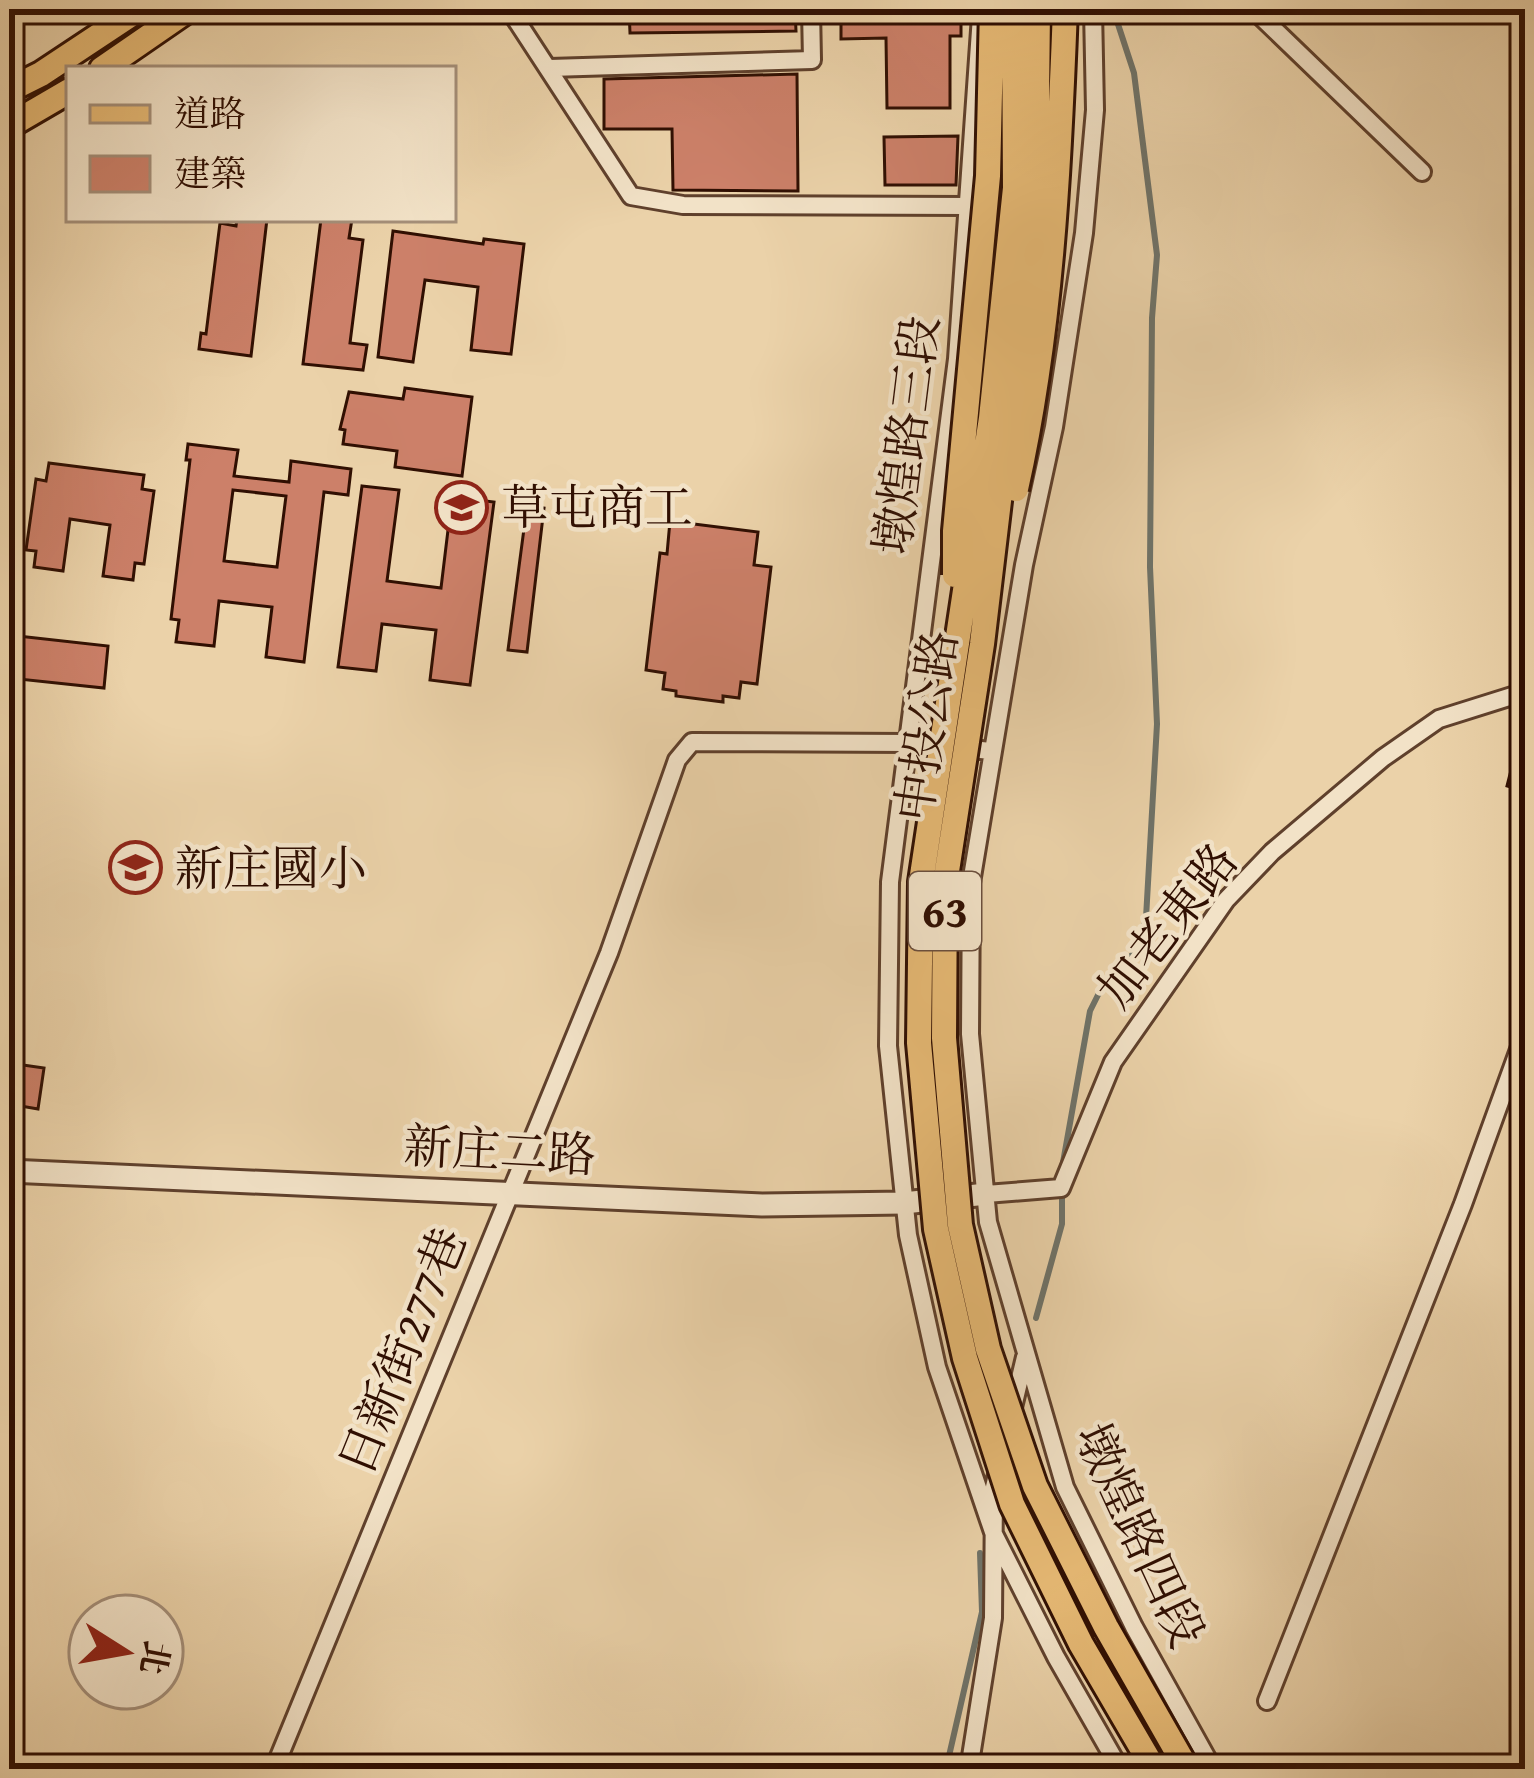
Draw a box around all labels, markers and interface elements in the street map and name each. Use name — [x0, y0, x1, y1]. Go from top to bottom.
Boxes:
legend — [66, 66, 456, 222]
text: 道路 — [174, 86, 246, 139]
text: 建築 — [174, 146, 246, 199]
street label: 墩煌路三段 — [856, 311, 955, 558]
place label: 草屯商工 — [501, 471, 693, 542]
school or university icon: 草屯商工 — [434, 479, 490, 535]
street label: 中投公路 — [877, 626, 974, 826]
street label: 加老東路 — [1080, 827, 1254, 1022]
place label: 新庄國小 — [175, 832, 367, 903]
school or university icon: 新庄國小 — [108, 840, 164, 896]
road number: 63 — [909, 872, 981, 950]
street label: 新庄二路 — [402, 1109, 598, 1190]
street label: 日新街277巷 — [320, 1216, 483, 1485]
street label: 墩煌路四段 — [1058, 1411, 1223, 1659]
north arrow — [66, 1592, 186, 1712]
text: 北 — [129, 1637, 182, 1679]

